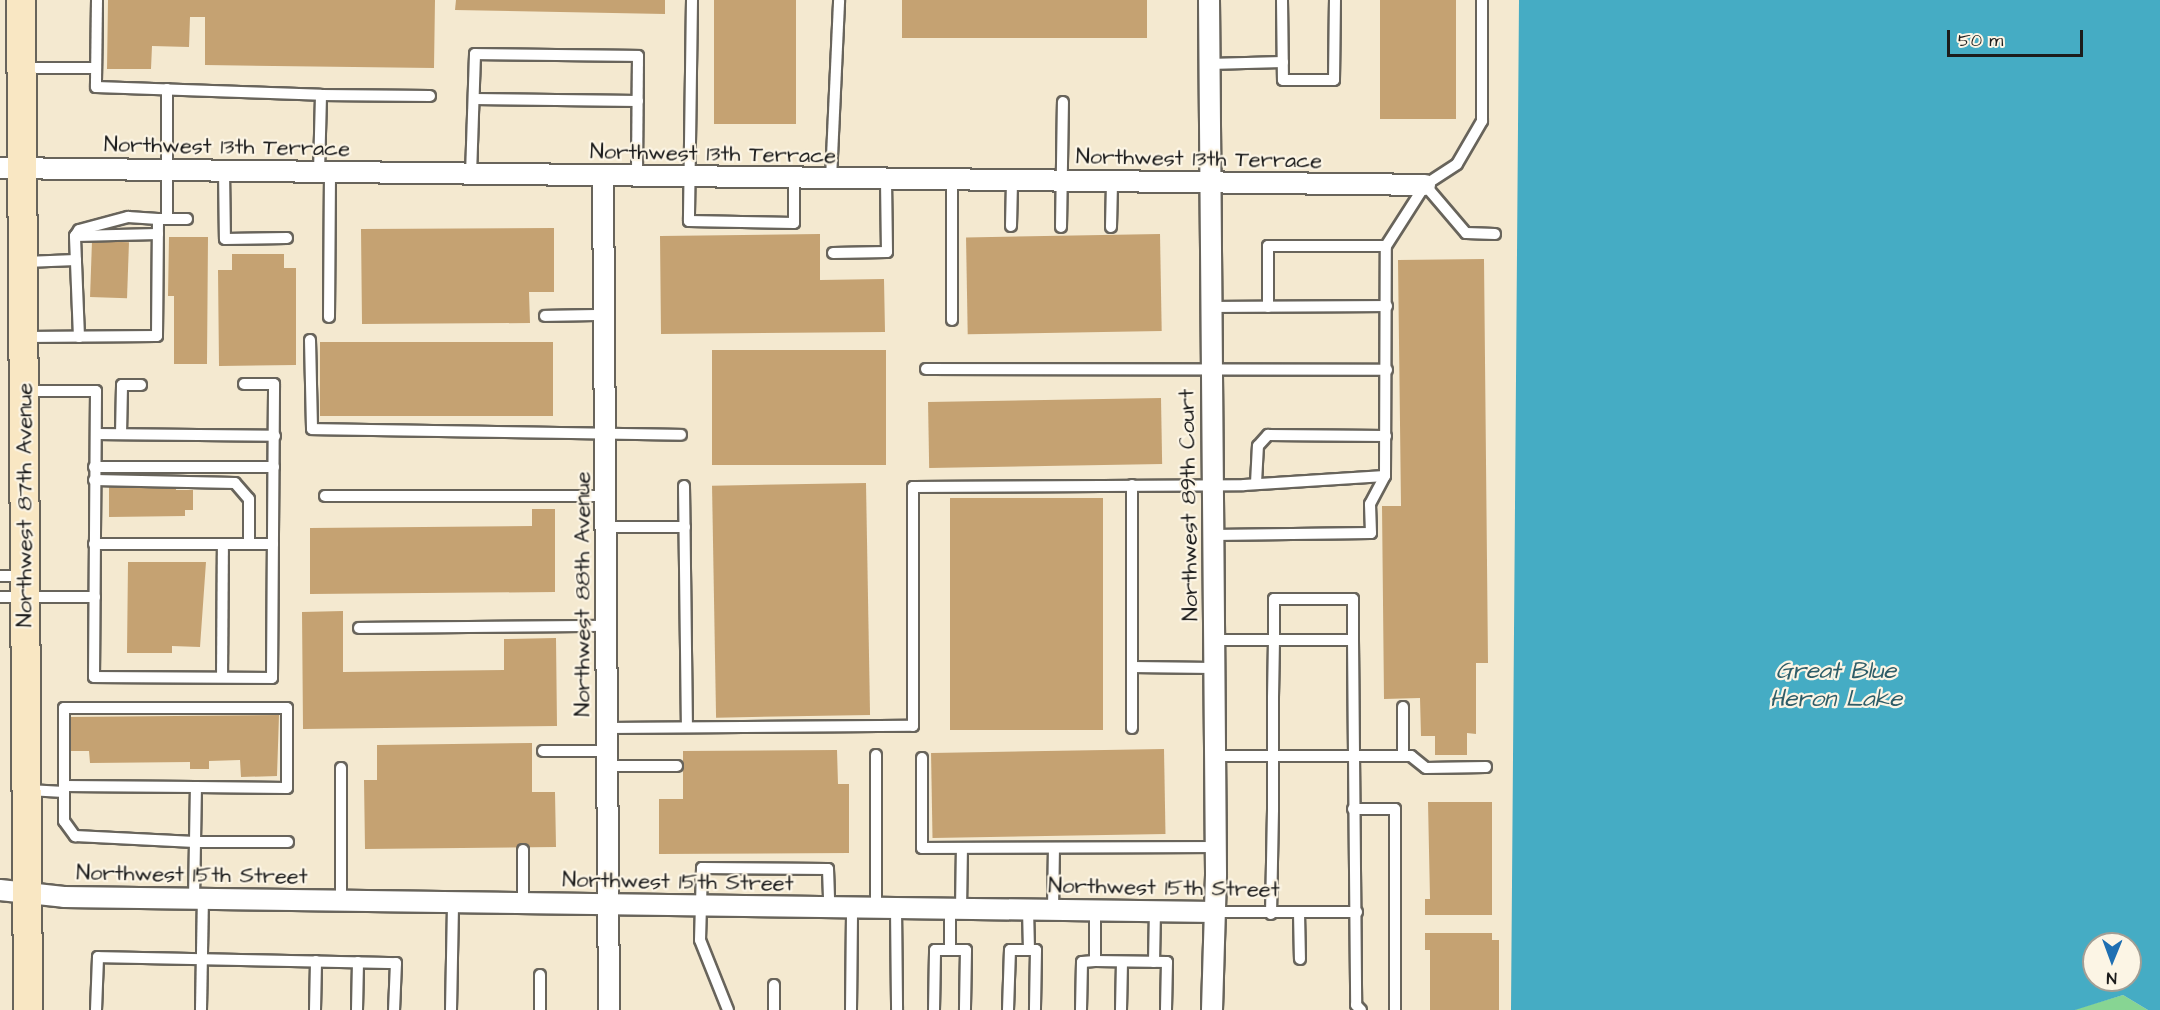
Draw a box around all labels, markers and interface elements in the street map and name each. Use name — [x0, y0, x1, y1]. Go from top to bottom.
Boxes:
scale bar — [1950, 18, 2086, 56]
text: 50 m — [1958, 28, 2003, 53]
street label: Northwest 13th Terrace — [104, 132, 350, 162]
street label: Northwest 13th Terrace — [590, 139, 836, 169]
street label: Northwest 13th Terrace — [1076, 144, 1322, 174]
street label: Northwest 87th Avenue — [12, 383, 38, 627]
street label: Northwest 89th Court — [1174, 389, 1204, 621]
street label: Northwest 88th Avenue — [570, 471, 596, 717]
water label: Great Blue Heron Lake — [1770, 658, 1902, 714]
street label: Northwest 15th Street — [76, 860, 308, 890]
street label: Northwest 15th Street — [562, 867, 794, 897]
street label: Northwest 15th Street — [1048, 873, 1280, 903]
north arrow — [2082, 932, 2142, 992]
text: N — [2107, 967, 2117, 989]

